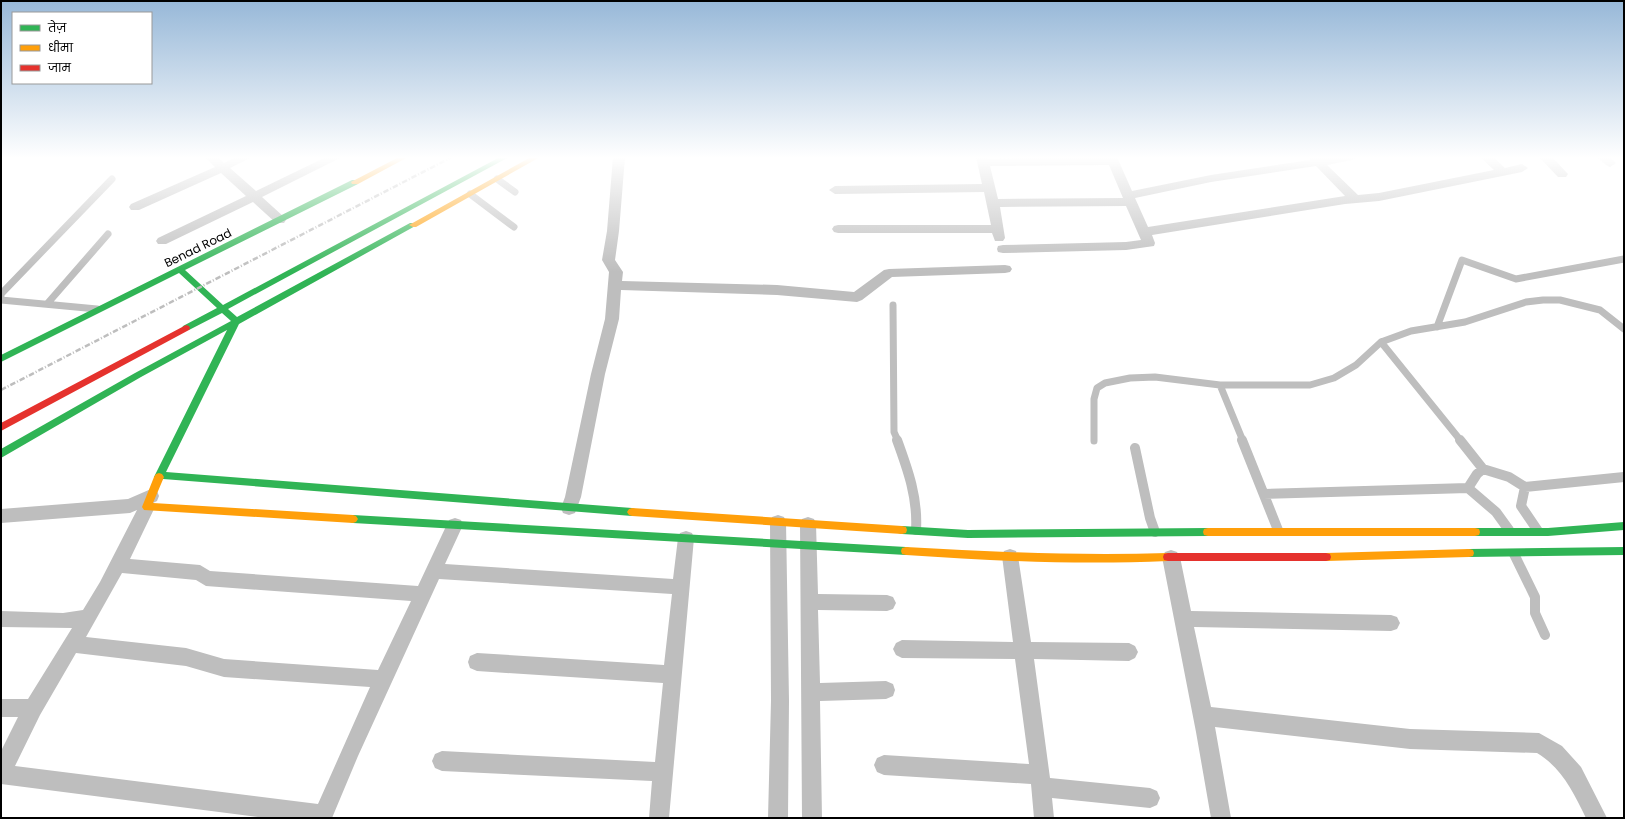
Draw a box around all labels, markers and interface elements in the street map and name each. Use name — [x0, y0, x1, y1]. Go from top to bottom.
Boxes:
legend — [12, 12, 152, 84]
text: तेज़ — [47, 19, 67, 36]
text: धीमा — [48, 39, 74, 56]
text: जाम — [47, 59, 72, 76]
street label: Benad Road — [161, 224, 234, 271]

